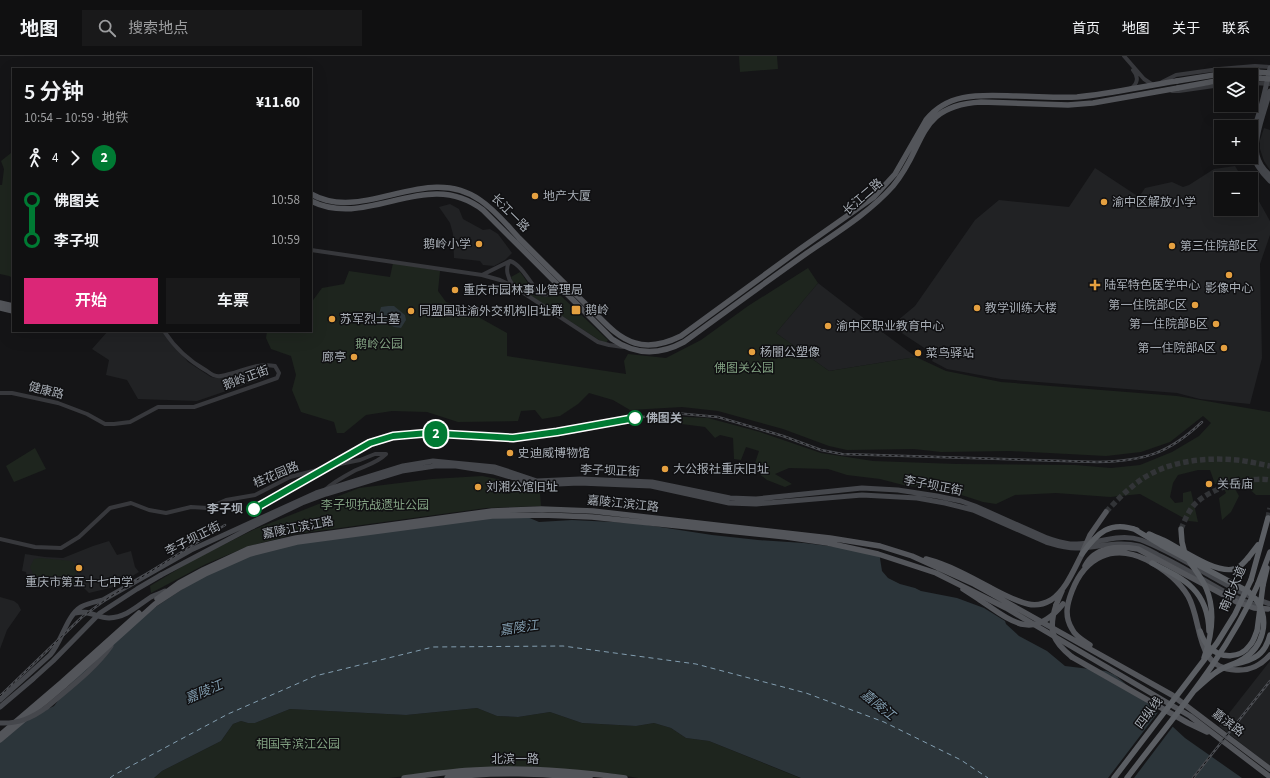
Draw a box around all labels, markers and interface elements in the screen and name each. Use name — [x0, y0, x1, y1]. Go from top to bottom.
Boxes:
search box — [82, 10, 362, 46]
text: 地图 — [20, 16, 58, 43]
icon: search — [96, 17, 118, 39]
text: 搜索地点 — [128, 18, 188, 39]
text: 首页 — [1072, 19, 1100, 39]
text: 地图 — [1122, 19, 1150, 39]
text: 关于 — [1172, 19, 1200, 39]
text: 联系 — [1222, 19, 1250, 39]
map controls — [1214, 68, 1258, 216]
button: layers — [1214, 68, 1258, 112]
text: 5 分钟 — [24, 76, 84, 108]
text: ¥11.60 — [256, 92, 300, 113]
text: 10:54 – 10:59 · 地铁 — [24, 109, 128, 127]
button: + — [1214, 120, 1258, 164]
icon: walk — [24, 147, 46, 169]
icon: forward — [64, 147, 86, 169]
text: 2 — [100, 148, 108, 168]
text: 4 — [52, 149, 58, 167]
button: − — [1214, 172, 1258, 216]
street label: 长江二路 — [839, 175, 887, 219]
place label: 地产大厦 — [543, 188, 591, 205]
street label: 长江一路 — [487, 190, 533, 236]
text: 佛图关 — [54, 191, 99, 212]
text: 10:58 — [271, 191, 300, 209]
marker: 地产大厦 — [530, 191, 540, 201]
place label: 渝中区解放小学 — [1112, 194, 1196, 211]
marker: 渝中区解放小学 — [1099, 197, 1109, 207]
text: 李子坝 — [54, 231, 99, 252]
text: 10:59 — [271, 231, 300, 249]
place label: 鹅岭小学 — [423, 236, 471, 253]
place label: 第三住院部E区 — [1180, 238, 1258, 255]
marker: 鹅岭小学 — [474, 239, 484, 249]
marker: 第三住院部E区 — [1167, 241, 1177, 251]
marker: 影像中心 — [1224, 270, 1234, 280]
place label: 陆军特色医学中心 — [1104, 277, 1200, 294]
button: 开始 — [24, 278, 158, 324]
button: 车票 — [166, 278, 300, 324]
marker: 陆军特色医学中心 — [1089, 279, 1101, 291]
place label: 影像中心 — [1205, 280, 1253, 297]
place label: 重庆市园林事业管理局 — [463, 282, 583, 299]
marker: 重庆市园林事业管理局 — [450, 285, 460, 295]
place label: 第一住院部C区 — [1108, 297, 1187, 314]
place label: 教学训练大楼 — [985, 300, 1057, 317]
marker: 第一住院部C区 — [1190, 300, 1200, 310]
place label: 鹅岭 — [585, 302, 609, 319]
place label: 同盟国驻渝外交机构旧址群 — [419, 303, 563, 320]
marker: 教学训练大楼 — [972, 303, 982, 313]
marker: 鹅岭 — [570, 304, 582, 316]
marker: 同盟国驻渝外交机构旧址群 — [406, 306, 416, 316]
place label: 苏军烈士墓 — [340, 311, 400, 328]
marker: 苏军烈士墓 — [327, 314, 337, 324]
place label: 第一住院部B区 — [1129, 316, 1208, 333]
place label: 渝中区职业教育中心 — [836, 318, 944, 335]
marker: 第一住院部B区 — [1211, 319, 1221, 329]
marker: 渝中区职业教育中心 — [823, 321, 833, 331]
park label: 鹅岭公园 — [355, 336, 403, 353]
place label: 第一住院部A区 — [1137, 340, 1216, 357]
marker: 第一住院部A区 — [1219, 343, 1229, 353]
place label: 杨闇公塑像 — [760, 344, 820, 361]
place label: 菜鸟驿站 — [926, 345, 974, 362]
marker: 杨闇公塑像 — [747, 347, 757, 357]
marker: 菜鸟驿站 — [913, 348, 923, 358]
place label: 廊亭 — [322, 349, 346, 366]
marker: 廊亭 — [349, 352, 359, 362]
park label: 佛图关公园 — [714, 360, 774, 377]
street label: 鹅岭正街 — [221, 362, 271, 394]
street label: 健康路 — [26, 378, 66, 404]
marker: 佛图关 — [627, 410, 643, 426]
place label: 佛图关 — [646, 410, 682, 427]
line badge: 2 — [423, 421, 449, 447]
text: 2 — [432, 424, 440, 444]
place label: 史迪威博物馆 — [518, 445, 590, 462]
marker: 史迪威博物馆 — [505, 448, 515, 458]
street label: 桂花园路 — [251, 458, 301, 492]
street label: 李子坝正街 — [580, 461, 640, 481]
place label: 大公报社重庆旧址 — [673, 461, 769, 478]
marker: 大公报社重庆旧址 — [660, 464, 670, 474]
street label: 李子坝正街 — [902, 472, 964, 500]
place label: 关岳庙 — [1217, 476, 1253, 493]
place label: 刘湘公馆旧址 — [486, 479, 558, 496]
marker: 关岳庙 — [1204, 479, 1214, 489]
marker: 刘湘公馆旧址 — [473, 482, 483, 492]
street label: 嘉陵江滨江路 — [586, 492, 660, 516]
park label: 李子坝抗战遗址公园 — [321, 497, 429, 514]
place label: 李子坝 — [207, 501, 243, 518]
marker: 李子坝 — [246, 501, 262, 517]
street label: 嘉陵江滨江路 — [261, 513, 335, 543]
street label: 李子坝正街 — [162, 518, 224, 560]
marker: 重庆市第五十七中学 — [74, 563, 84, 573]
street label: 南北大道 — [1216, 564, 1250, 614]
place label: 重庆市第五十七中学 — [25, 574, 133, 591]
water label: 嘉陵江 — [498, 616, 542, 640]
water label: 嘉陵江 — [183, 675, 227, 708]
water label: 嘉陵江 — [857, 686, 900, 726]
street label: 四纵线 — [1131, 694, 1167, 732]
street label: 嘉滨路 — [1209, 705, 1247, 741]
park label: 相国寺滨江公园 — [256, 736, 340, 753]
street label: 北滨一路 — [491, 751, 539, 768]

